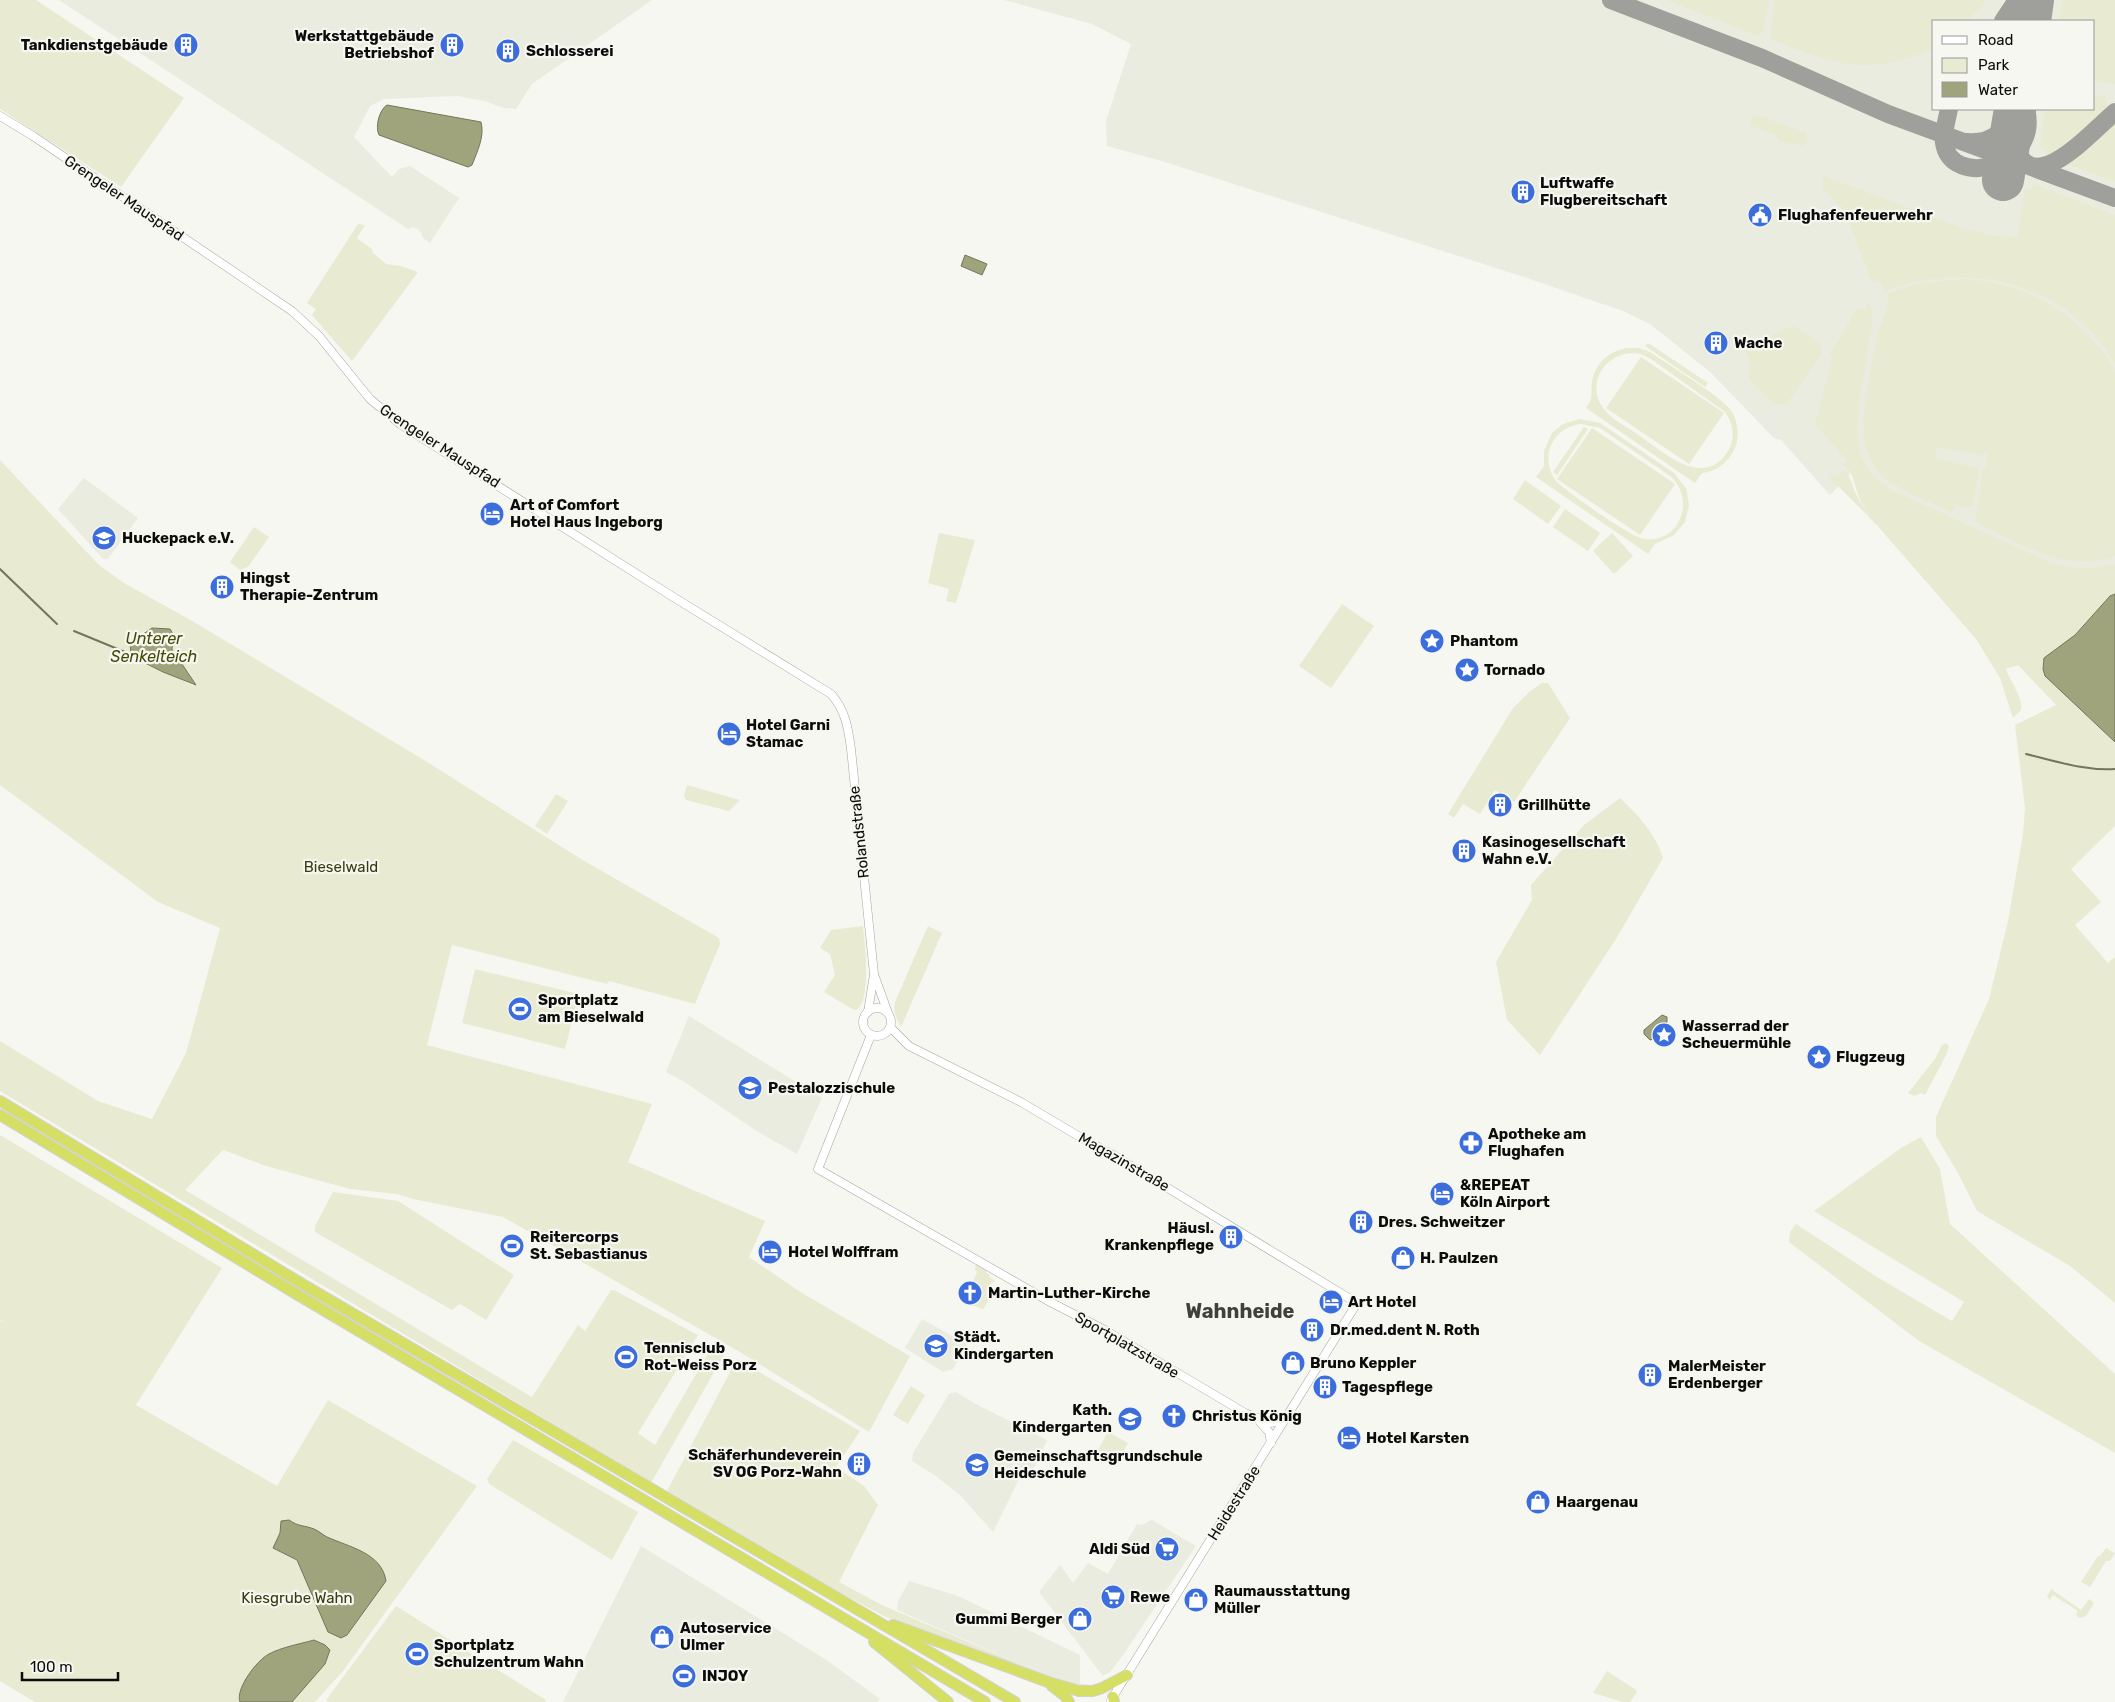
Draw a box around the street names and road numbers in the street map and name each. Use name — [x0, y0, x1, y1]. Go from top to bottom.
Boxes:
street label: Grengeler Mauspfad — [61, 151, 187, 245]
street label: Grengeler Mauspfad — [376, 400, 504, 492]
street label: Rolandstraße — [845, 785, 873, 879]
street label: Magazinstraße — [1075, 1129, 1173, 1195]
street label: Sportplatzstraße — [1072, 1308, 1182, 1382]
street label: Heidestraße — [1204, 1462, 1264, 1544]

